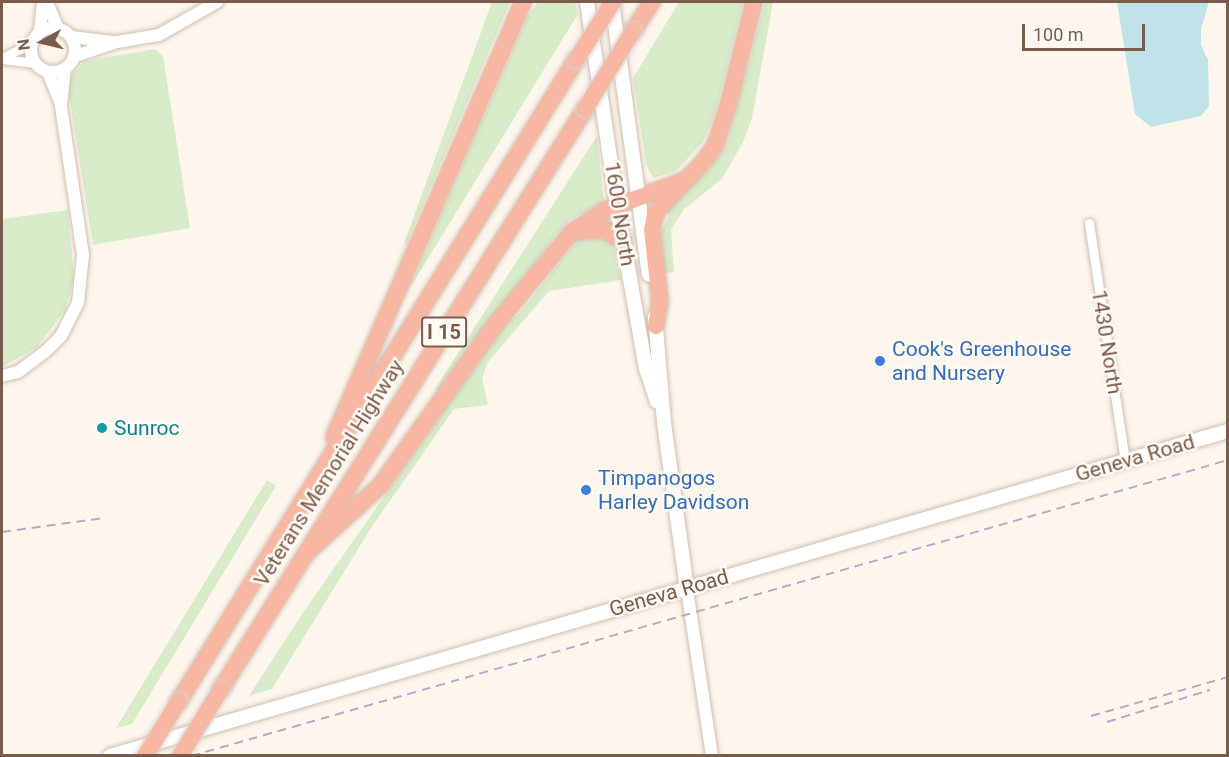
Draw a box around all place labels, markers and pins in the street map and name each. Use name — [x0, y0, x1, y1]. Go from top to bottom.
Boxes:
place label: Cook's Greenhouse and Nursery — [892, 336, 1071, 386]
marker: Cook's Greenhouse and Nursery — [873, 354, 887, 368]
place label: Sunroc — [114, 415, 180, 441]
marker: Sunroc — [95, 421, 109, 435]
place label: Timpanogos Harley Davidson — [598, 465, 749, 515]
marker: Timpanogos Harley Davidson — [579, 483, 593, 497]

